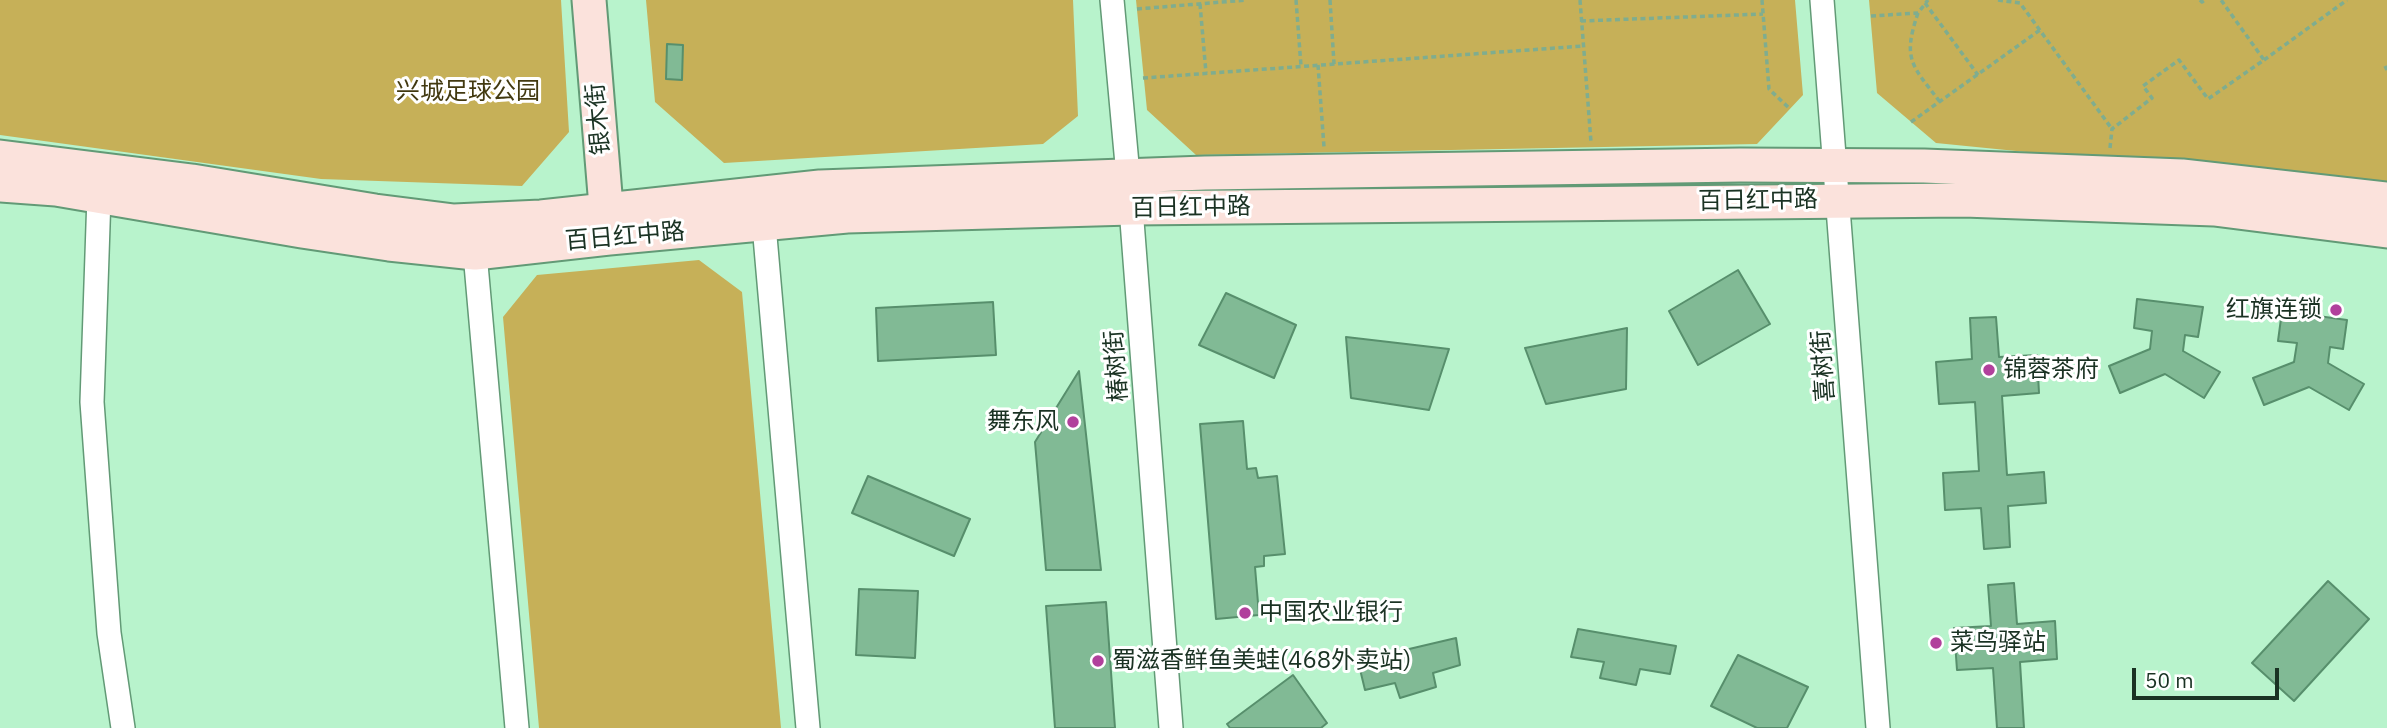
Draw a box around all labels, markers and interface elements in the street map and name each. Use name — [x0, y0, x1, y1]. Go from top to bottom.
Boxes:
park label: 兴城足球公园 — [396, 78, 540, 106]
street label: 银木街 — [582, 82, 616, 156]
street label: 百日红中路 — [1698, 186, 1818, 216]
street label: 百日红中路 — [1131, 193, 1251, 223]
street label: 百日红中路 — [564, 217, 686, 257]
place label: 红旗连锁 — [2226, 296, 2322, 324]
marker: 红旗连锁 — [2328, 302, 2344, 318]
street label: 椿树街 — [1100, 329, 1134, 403]
street label: 喜树街 — [1807, 329, 1841, 403]
place label: 锦蓉茶府 — [2003, 356, 2099, 384]
marker: 锦蓉茶府 — [1981, 362, 1997, 378]
place label: 舞东风 — [987, 408, 1059, 436]
marker: 舞东风 — [1065, 414, 1081, 430]
place label: 中国农业银行 — [1259, 599, 1403, 627]
marker: 中国农业银行 — [1237, 605, 1253, 621]
place label: 菜鸟驿站 — [1950, 629, 2046, 657]
marker: 菜鸟驿站 — [1928, 635, 1944, 651]
place label: 蜀滋香鲜鱼美蛙(468外卖站) — [1112, 647, 1411, 675]
marker: 蜀滋香鲜鱼美蛙(468外卖站) — [1090, 653, 1106, 669]
scale bar — [2135, 654, 2282, 698]
text: 50 m — [2145, 666, 2194, 694]

